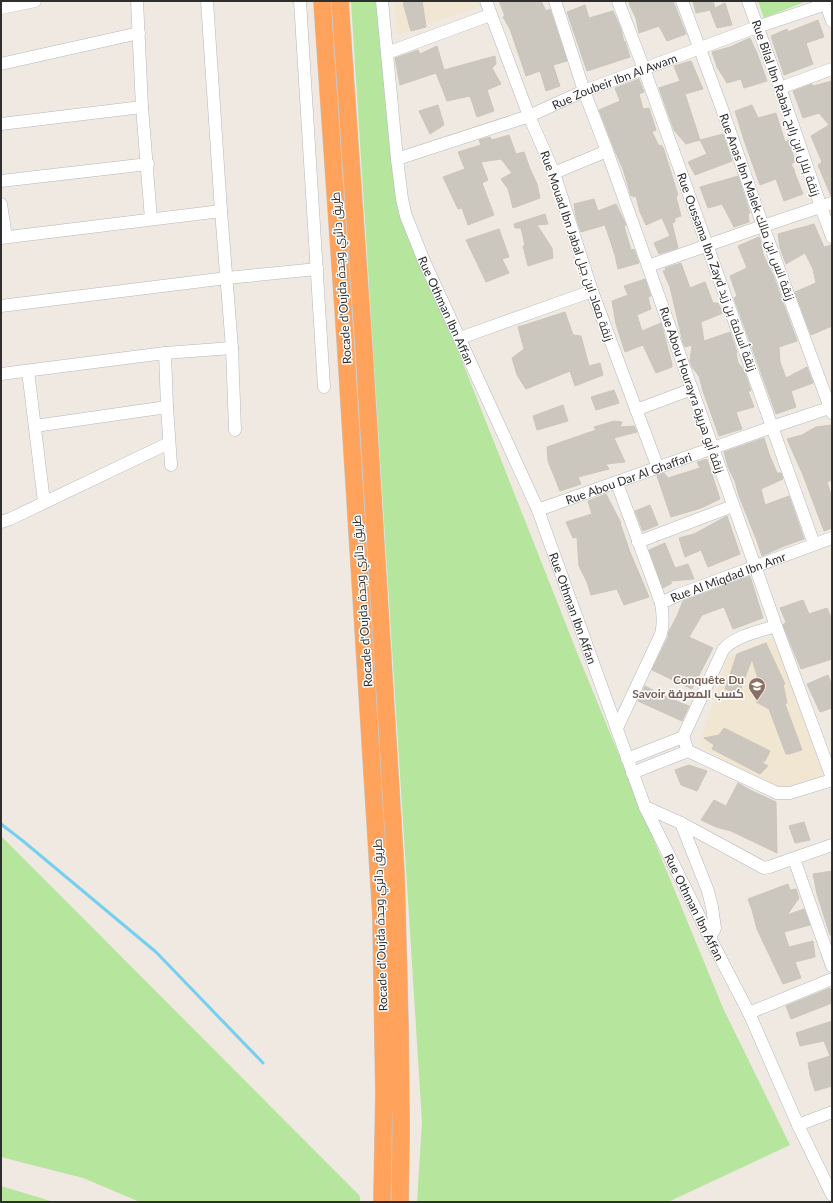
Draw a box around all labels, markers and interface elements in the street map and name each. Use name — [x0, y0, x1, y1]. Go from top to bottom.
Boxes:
street label: Rue Bilal Ibn Rabah زنقة بلال ابن رابح — [748, 18, 823, 198]
street label: Rue Zoubeir Ibn Al Awam — [549, 50, 679, 112]
street label: Rue Anas Ibn Malek زنقة انس ابن مالك — [716, 112, 798, 302]
street label: Rue Mouad Ibn Jabal زنقة معاد ابن جبل — [537, 149, 617, 343]
street label: Rue Oussama Ibn Zayd زنقة أسامة بن زيد — [674, 171, 760, 373]
street label: Rocade d'Oujda طريق دائري وجدة — [327, 191, 357, 365]
street label: Rue Othman Ibn Affan — [415, 254, 478, 367]
street label: Rue Abou Hourayra زنقة أبو هريرة — [656, 305, 728, 475]
street label: Rue Abou Dar Al Ghaffari — [563, 449, 694, 507]
street label: Rocade d'Oujda طريق دائري وجدة — [348, 514, 378, 688]
street label: Rue Al Miqdad Ibn Amr — [668, 548, 788, 605]
street label: Rue Othman Ibn Affan — [546, 550, 600, 666]
place label: Conquête Du Savoir كسب المعرفة — [632, 672, 744, 702]
school or university icon: Conquête Du Savoir كسب المعرفة — [747, 676, 767, 701]
street label: Rocade d'Oujda طريق دائري وجدة — [369, 838, 394, 1011]
street label: Rue Othman Ibn Affan — [662, 851, 728, 963]

